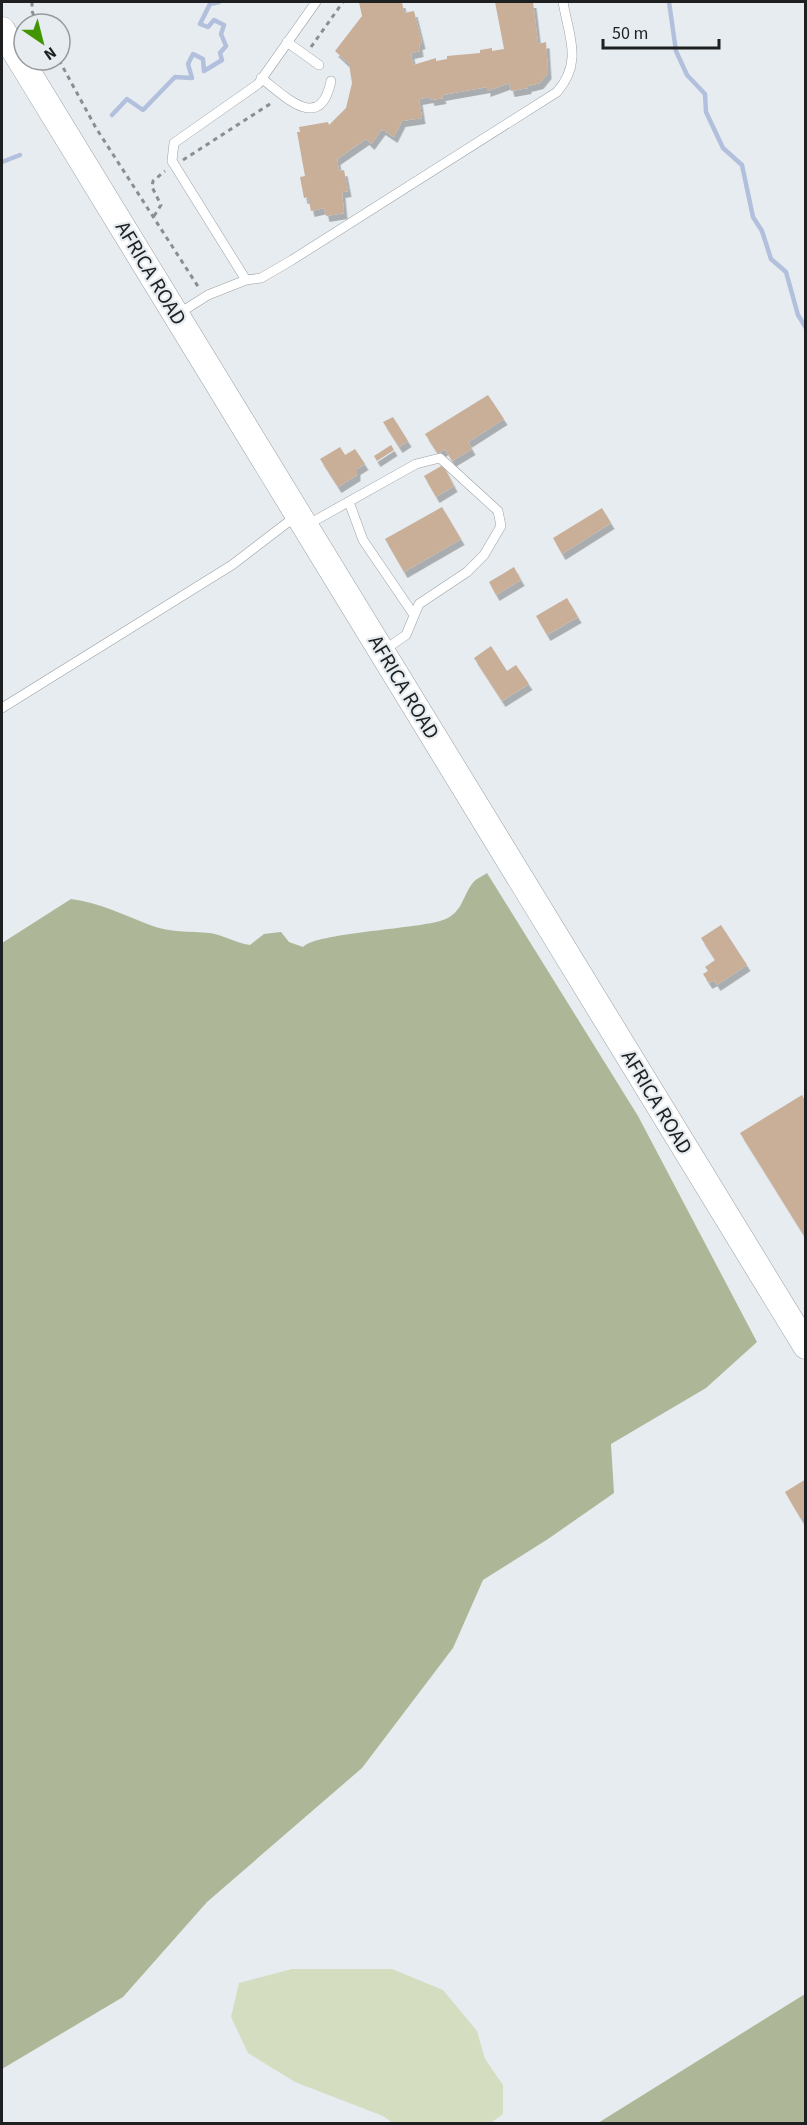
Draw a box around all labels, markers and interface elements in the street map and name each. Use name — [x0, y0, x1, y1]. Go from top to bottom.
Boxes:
north arrow — [12, 12, 72, 72]
scale bar — [603, 12, 718, 50]
text: 50 m — [612, 21, 648, 46]
text: N — [39, 41, 61, 66]
street label: AFRICA ROAD — [108, 215, 194, 331]
street label: AFRICA ROAD — [361, 629, 447, 745]
street label: AFRICA ROAD — [614, 1044, 700, 1160]

